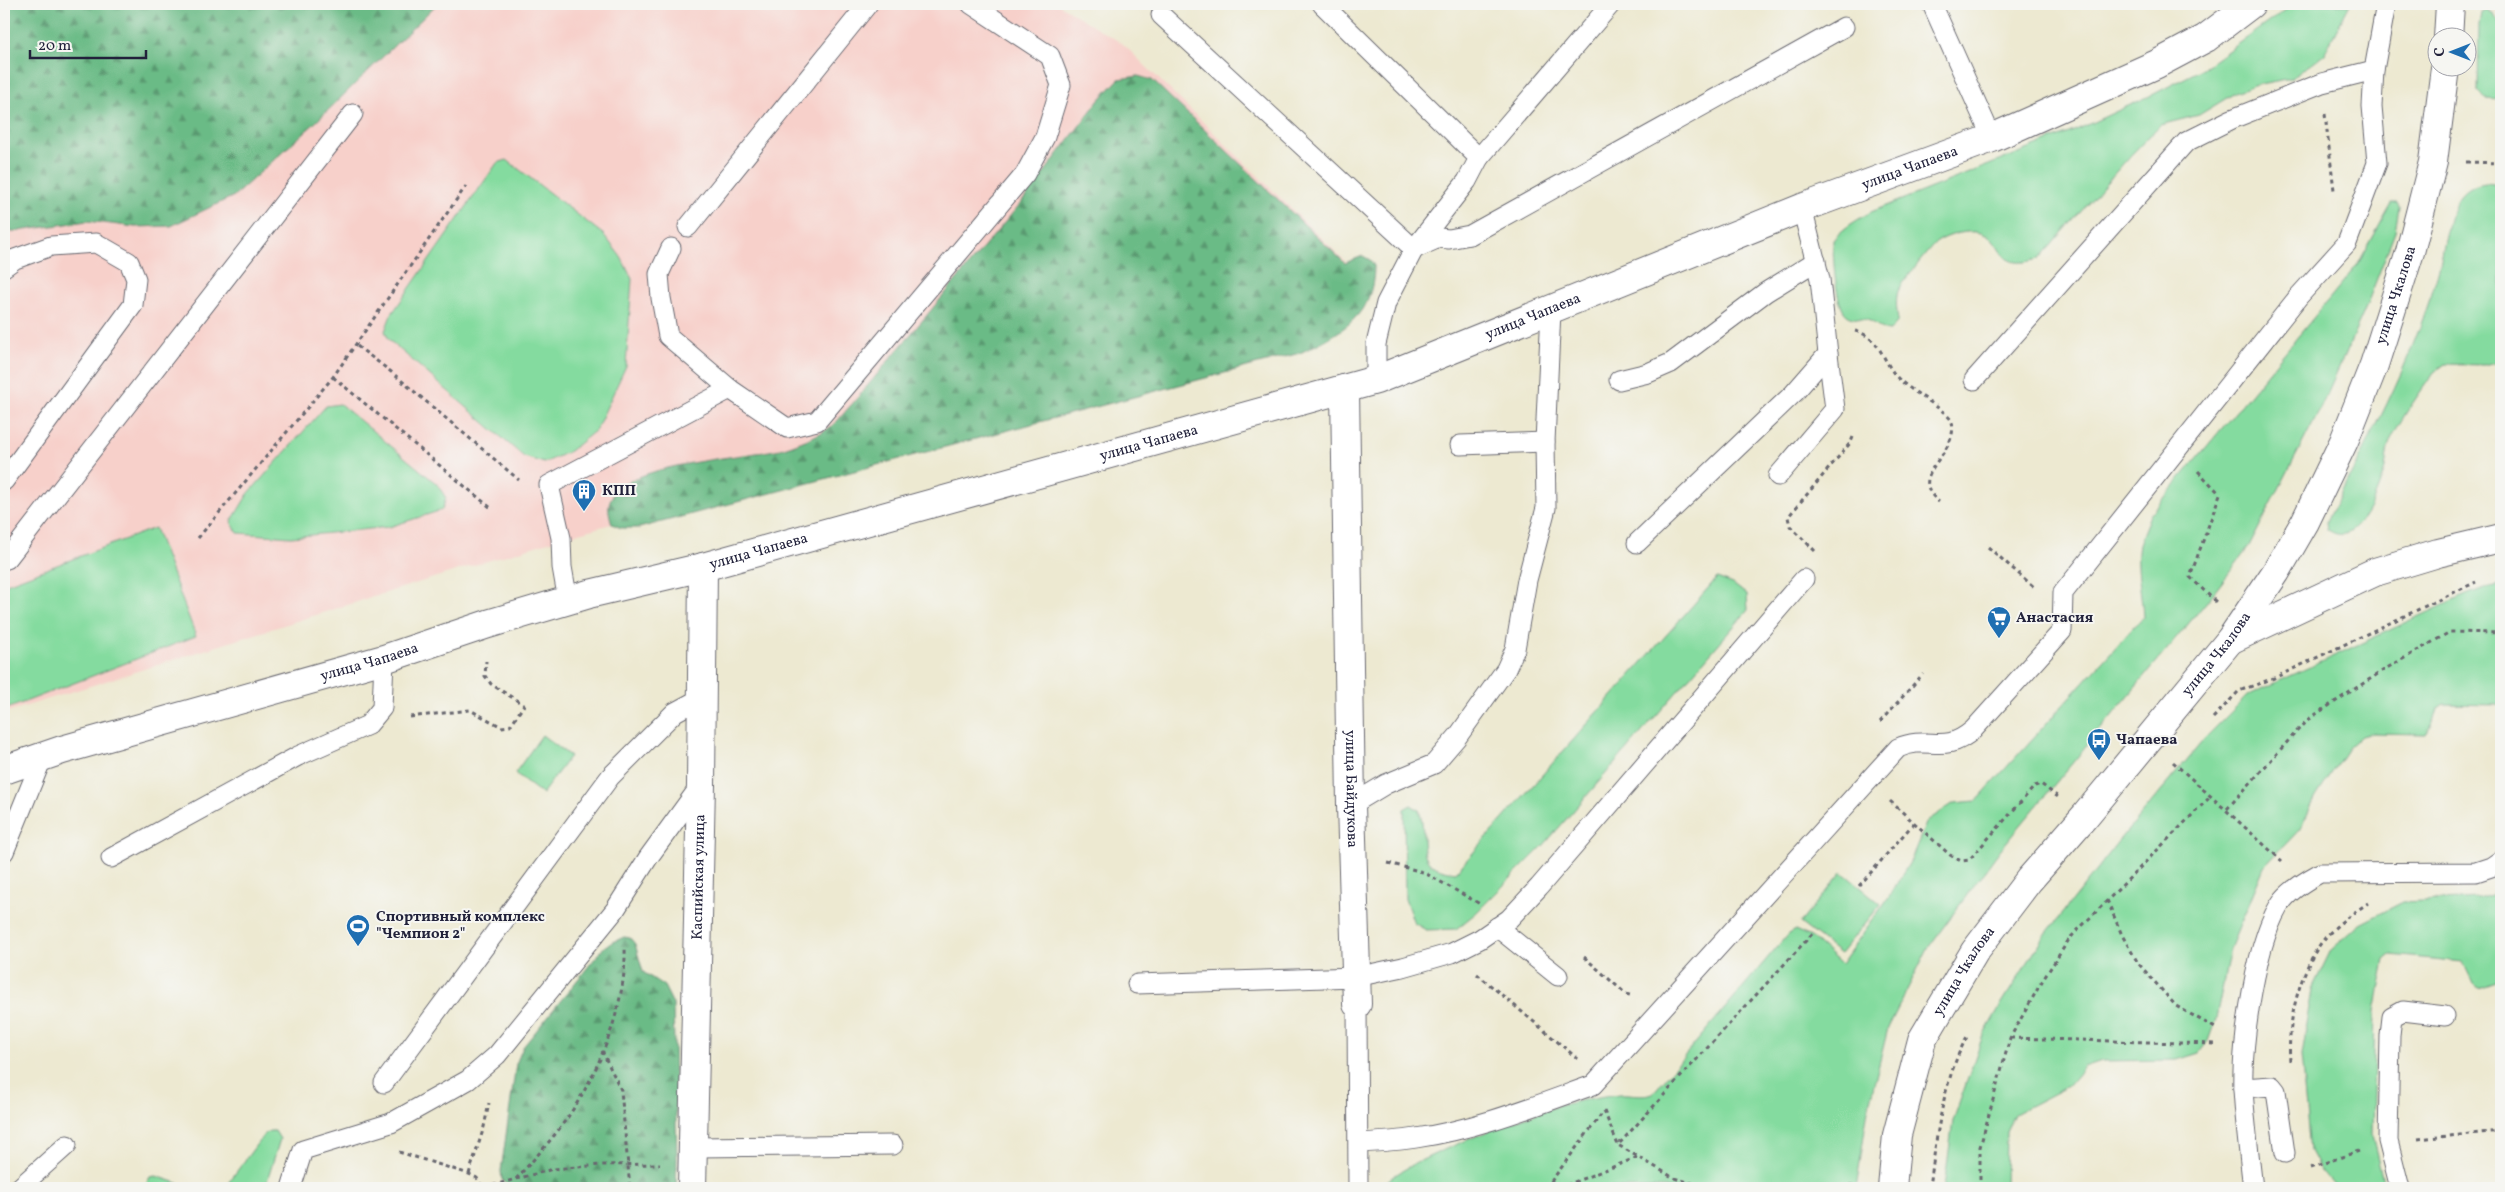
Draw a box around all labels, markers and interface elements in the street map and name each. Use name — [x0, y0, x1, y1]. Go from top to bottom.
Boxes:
scale bar — [30, 28, 146, 60]
north arrow — [2428, 28, 2478, 78]
text: 20 m — [38, 36, 71, 57]
text: С — [2431, 47, 2450, 57]
street label: улица Чапаева — [1859, 141, 1961, 196]
street label: улица Чкалова — [2371, 244, 2422, 347]
street label: улица Чапаева — [1482, 288, 1584, 345]
street label: улица Чапаева — [1097, 419, 1200, 467]
building icon: КПП — [571, 478, 597, 512]
place label: КПП — [602, 481, 636, 502]
street label: улица Чапаева — [707, 528, 810, 575]
supermarket icon: Анастасия — [1986, 605, 2012, 639]
place label: Анастасия — [2016, 608, 2094, 629]
street label: улица Чкалова — [2177, 608, 2256, 701]
street label: улица Чапаева — [318, 638, 421, 687]
bus stop icon: Чапаева — [2086, 727, 2112, 761]
street label: улица Байдукова — [1339, 730, 1363, 848]
place label: Чапаева — [2116, 730, 2178, 751]
street label: Каспийская улица — [687, 814, 711, 940]
place label: Спортивный комплекс "Чемпион 2" — [376, 907, 545, 945]
sports icon: Спортивный комплекс "Чемпион 2" — [345, 913, 371, 947]
street label: улица Чкалова — [1928, 922, 2000, 1020]

